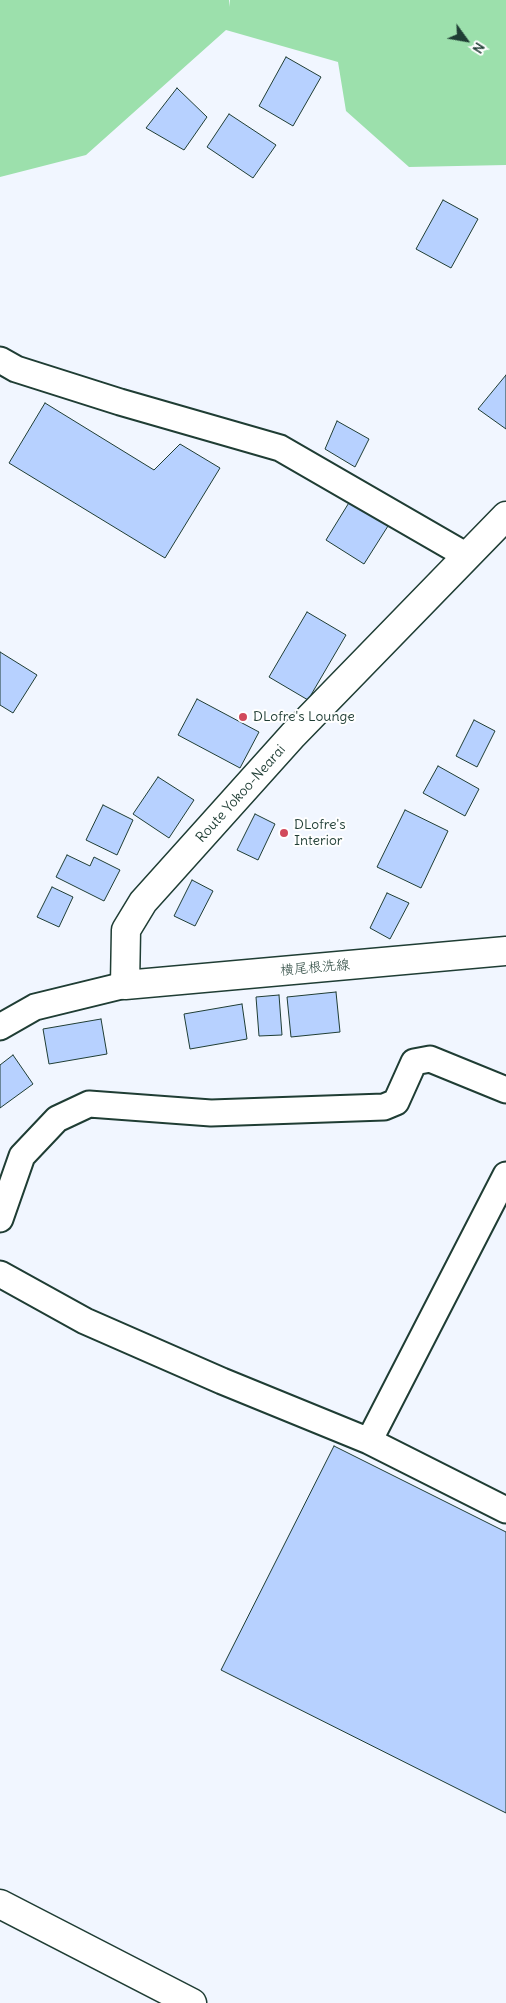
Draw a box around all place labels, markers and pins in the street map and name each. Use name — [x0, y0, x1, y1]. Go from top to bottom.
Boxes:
place label: DLofre's Lounge — [253, 709, 355, 725]
marker: DLofre's Lounge — [237, 711, 249, 723]
place label: DLofre's Interior — [294, 817, 346, 850]
marker: DLofre's Interior — [278, 827, 290, 839]

